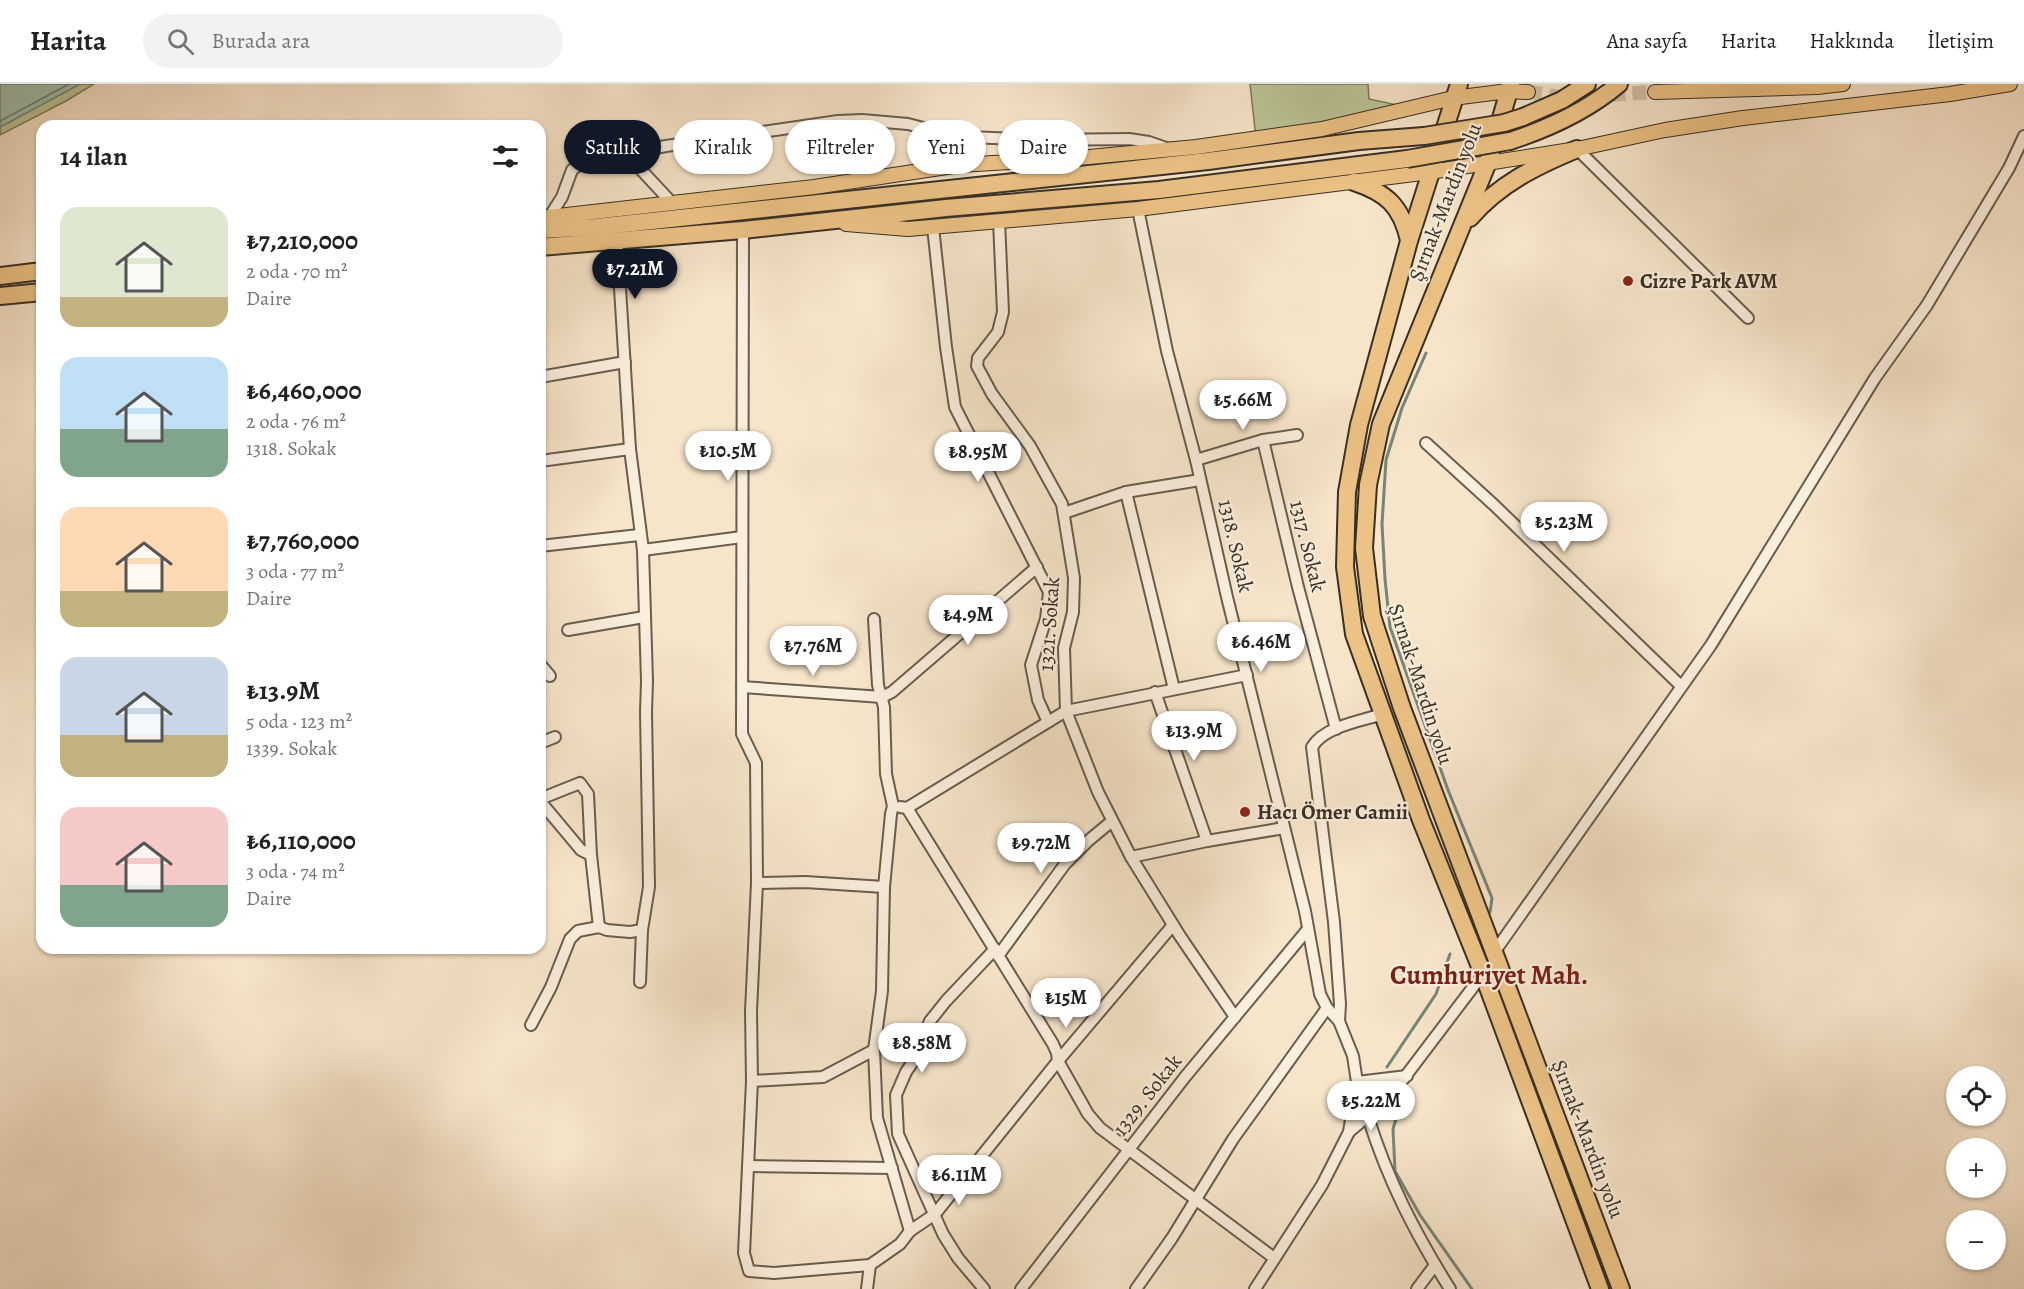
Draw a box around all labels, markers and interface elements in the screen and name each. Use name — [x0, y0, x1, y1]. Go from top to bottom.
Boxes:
search box — [143, 14, 563, 68]
text: Harita — [30, 22, 107, 60]
icon: search — [164, 25, 197, 58]
text: Burada ara — [212, 26, 310, 56]
text: Ana sayfa — [1607, 27, 1688, 55]
text: Harita — [1721, 27, 1777, 55]
text: Hakkında — [1810, 27, 1894, 55]
text: İletişim — [1927, 27, 1994, 55]
street label: Şırnak-Mardin yolu — [1402, 118, 1488, 285]
chip: Satılık — [564, 120, 661, 174]
chip: Kiralık — [673, 120, 773, 174]
chip: Filtreler — [785, 120, 895, 174]
chip: Yeni — [907, 120, 986, 174]
chip: Daire — [998, 120, 1088, 174]
text: 14 ilan — [60, 139, 128, 174]
icon: filters — [489, 140, 522, 173]
text: ₺7,210,000 — [246, 223, 358, 258]
icon: home — [108, 231, 180, 303]
pin: ₺7.21M — [586, 249, 684, 300]
text: ₺7.21M — [606, 255, 664, 282]
text: 2 oda · 70 m² — [246, 258, 348, 285]
place label: Cizre Park AVM — [1640, 267, 1778, 295]
marker: Cizre Park AVM — [1621, 274, 1635, 288]
text: Daire — [246, 285, 291, 312]
text: ₺6,460,000 — [246, 373, 362, 408]
pin: ₺5.66M — [1194, 380, 1292, 431]
icon: home — [108, 381, 180, 453]
text: ₺5.66M — [1213, 386, 1273, 413]
text: 2 oda · 76 m² — [246, 408, 346, 435]
pin: ₺10.5M — [679, 431, 777, 482]
pin: ₺8.95M — [929, 432, 1027, 483]
text: 1318. Sokak — [246, 435, 336, 462]
text: ₺10.5M — [699, 437, 757, 464]
text: ₺8.95M — [948, 438, 1008, 465]
street label: 1318. Sokak — [1212, 497, 1260, 596]
street label: 1317. Sokak — [1283, 497, 1333, 595]
pin: ₺5.23M — [1515, 502, 1613, 553]
text: ₺5.23M — [1535, 508, 1593, 535]
text: ₺7,760,000 — [246, 523, 359, 558]
icon: home — [108, 531, 180, 603]
text: 3 oda · 77 m² — [246, 558, 344, 585]
street label: 1321. Sokak — [1032, 575, 1066, 672]
text: Daire — [246, 585, 291, 612]
pin: ₺4.9M — [926, 595, 1010, 646]
street label: Şırnak-Mardin yolu — [1382, 600, 1460, 769]
text: ₺4.9M — [943, 601, 993, 628]
pin: ₺6.46M — [1212, 622, 1310, 673]
pin: ₺7.76M — [764, 626, 862, 677]
text: ₺6.46M — [1231, 628, 1291, 655]
text: ₺7.76M — [784, 632, 842, 659]
text: ₺13.9M — [246, 673, 320, 708]
icon: home — [108, 681, 180, 753]
text: 5 oda · 123 m² — [246, 708, 352, 735]
pin: ₺13.9M — [1145, 711, 1243, 762]
text: ₺13.9M — [1165, 717, 1223, 744]
text: 1339. Sokak — [246, 735, 337, 762]
place label: Hacı Ömer Camii — [1257, 798, 1408, 826]
marker: Hacı Ömer Camii — [1238, 805, 1252, 819]
text: ₺6,110,000 — [246, 823, 356, 858]
pin: ₺9.72M — [992, 823, 1090, 874]
text: ₺9.72M — [1011, 829, 1071, 856]
icon: home — [108, 831, 180, 903]
text: 3 oda · 74 m² — [246, 858, 345, 885]
text: Daire — [246, 885, 291, 912]
district label: Cumhuriyet Mah. — [1390, 957, 1588, 993]
pin: ₺15M — [1030, 978, 1102, 1029]
text: ₺15M — [1045, 984, 1087, 1011]
pin: ₺8.58M — [873, 1023, 971, 1074]
text: ₺8.58M — [892, 1029, 952, 1056]
street label: 1329. Sokak — [1106, 1048, 1188, 1142]
street label: Şırnak-Mardin yolu — [1545, 1056, 1631, 1223]
map controls — [1946, 1066, 2006, 1270]
button: locate — [1946, 1066, 2006, 1126]
pin: ₺5.22M — [1322, 1081, 1420, 1132]
text: ₺5.22M — [1341, 1087, 1401, 1114]
button: + — [1946, 1138, 2006, 1198]
pin: ₺6.11M — [910, 1155, 1008, 1206]
text: ₺6.11M — [931, 1161, 987, 1188]
button: − — [1946, 1210, 2006, 1270]

